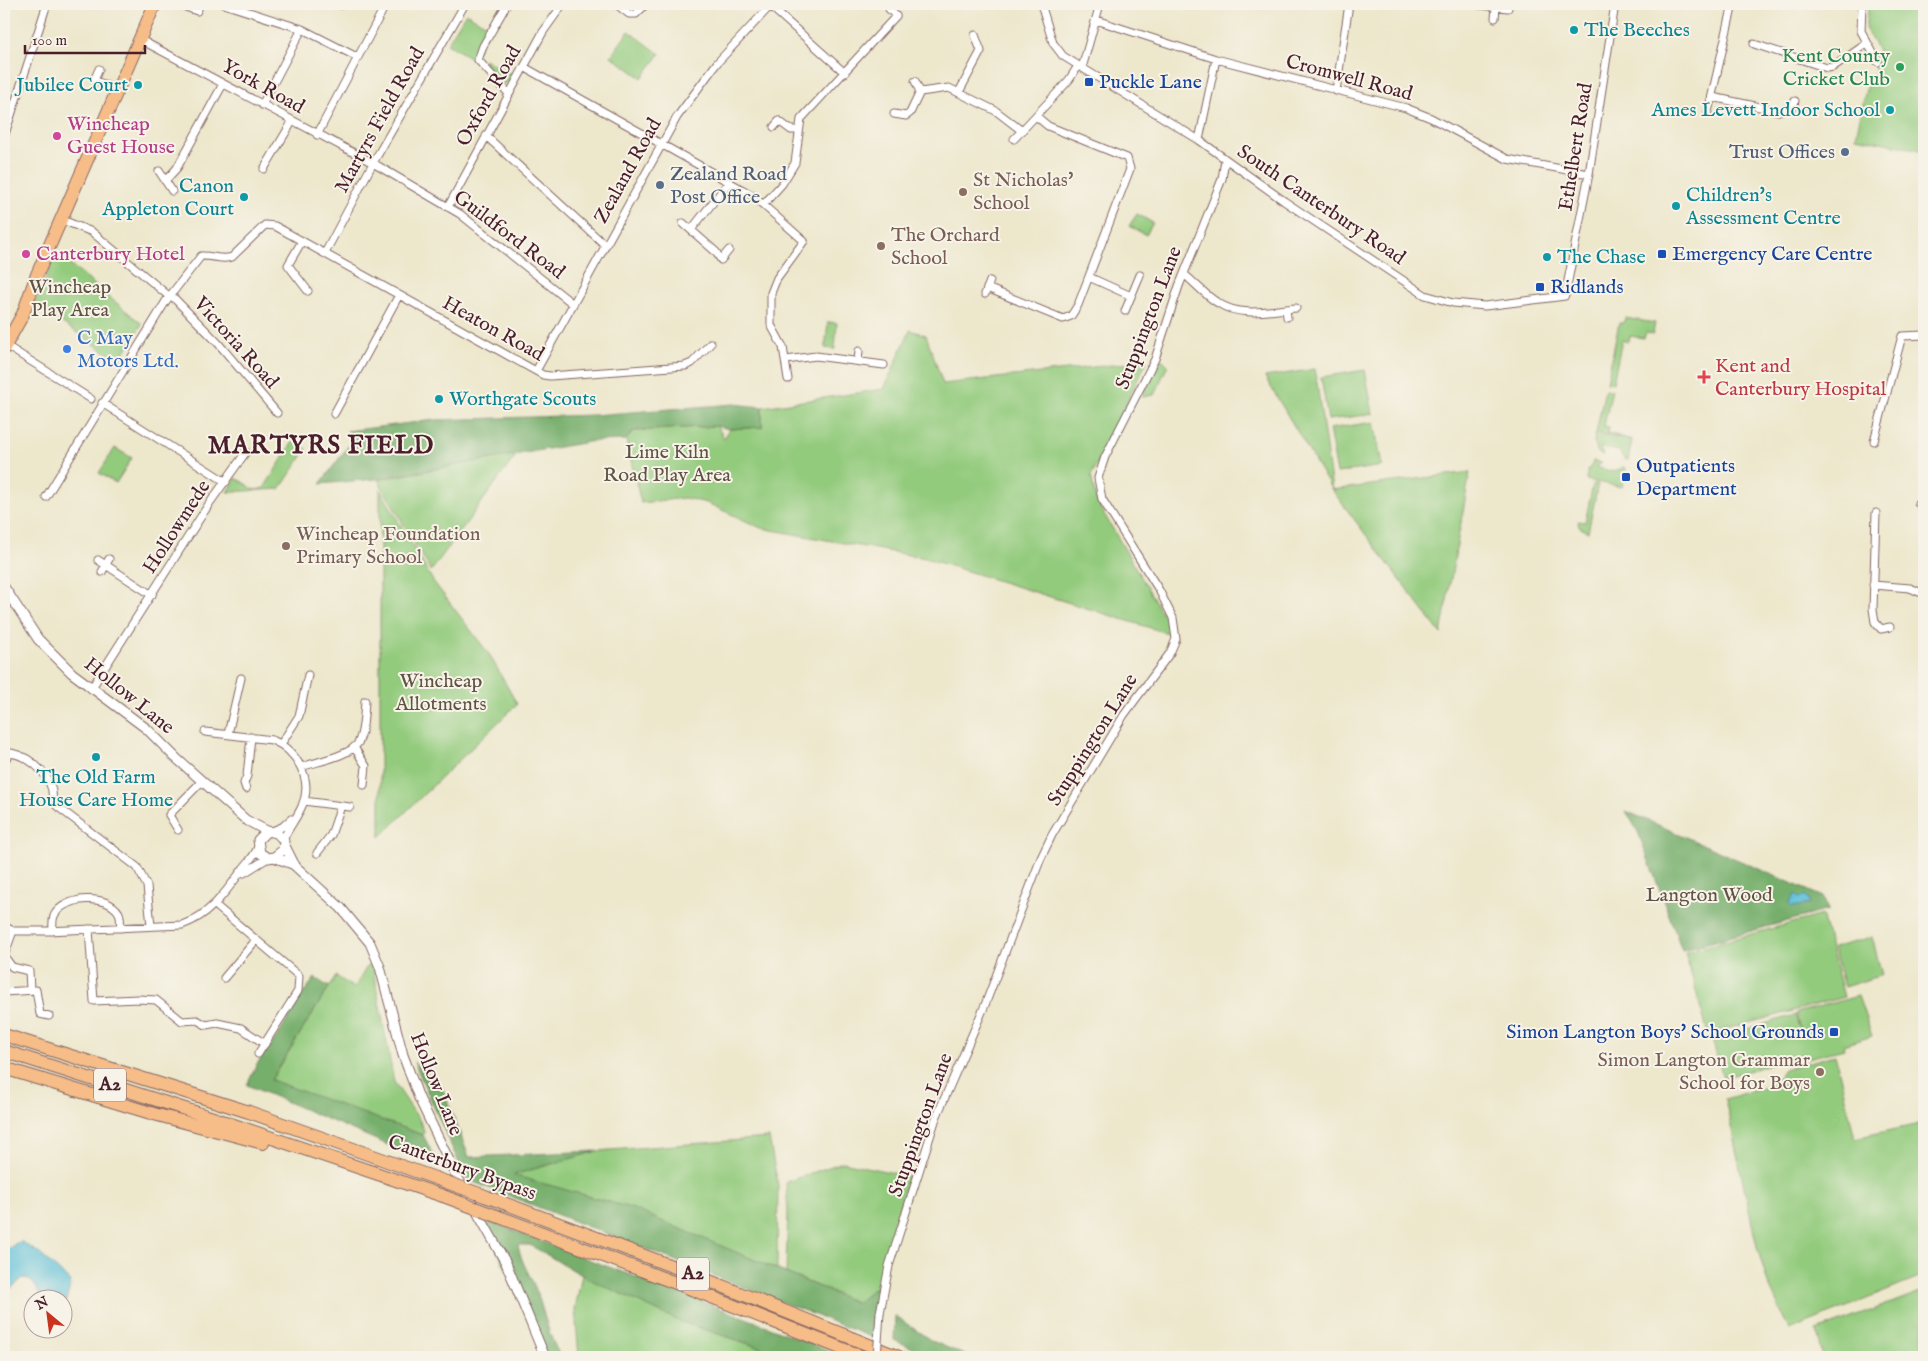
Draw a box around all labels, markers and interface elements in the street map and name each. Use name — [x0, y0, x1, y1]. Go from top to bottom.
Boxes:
place label: The Beeches — [1584, 18, 1690, 43]
scale bar — [25, 22, 145, 54]
marker: The Beeches — [1568, 24, 1580, 36]
text: 100 m — [32, 31, 68, 50]
street label: Oxford Road — [451, 41, 527, 151]
street label: Martyrs Field Road — [330, 42, 431, 197]
place label: Kent County Cricket Club — [1782, 44, 1890, 92]
street label: Cromwell Road — [1283, 49, 1415, 107]
street label: York Road — [217, 54, 309, 120]
marker: Kent County Cricket Club — [1894, 61, 1906, 73]
place label: Puckle Lane — [1099, 70, 1202, 95]
place label: Jubilee Court — [14, 73, 128, 98]
marker: Puckle Lane — [1083, 76, 1095, 88]
marker: Jubilee Court — [132, 79, 144, 91]
street label: Ethelbert Road — [1554, 81, 1599, 213]
place label: Ames Levett Indoor School — [1650, 98, 1881, 123]
marker: Ames Levett Indoor School — [1884, 104, 1896, 116]
place label: Wincheap Guest House — [67, 112, 175, 160]
street label: Zealand Road — [589, 114, 667, 228]
marker: Wincheap Guest House — [51, 130, 63, 142]
street label: South Canterbury Road — [1232, 139, 1410, 271]
place label: Trust Offices — [1729, 140, 1835, 165]
marker: Trust Offices — [1839, 146, 1851, 158]
place label: Zealand Road Post Office — [670, 162, 787, 210]
place label: St Nicholas' School — [973, 168, 1073, 216]
place label: Canon Appleton Court — [101, 174, 234, 222]
marker: Zealand Road Post Office — [654, 179, 666, 191]
place label: Children's Assessment Centre — [1685, 183, 1841, 231]
street label: Guildford Road — [448, 185, 570, 285]
marker: St Nicholas' School — [957, 186, 969, 198]
marker: Canon Appleton Court — [238, 191, 250, 203]
marker: Children's Assessment Centre — [1670, 200, 1682, 212]
place label: The Orchard School — [891, 223, 1000, 271]
marker: The Orchard School — [875, 240, 887, 252]
place label: Canterbury Hotel — [36, 242, 185, 267]
place label: Emergency Care Centre — [1672, 242, 1873, 267]
street label: Stuppington Lane — [1110, 243, 1188, 393]
place label: The Chase — [1557, 245, 1646, 270]
marker: Canterbury Hotel — [20, 248, 32, 260]
marker: Emergency Care Centre — [1656, 248, 1668, 260]
marker: The Chase — [1541, 251, 1553, 263]
park label: Wincheap Play Area — [29, 275, 112, 323]
place label: Ridlands — [1550, 275, 1624, 300]
marker: Ridlands — [1534, 281, 1546, 293]
street label: Victoria Road — [187, 291, 284, 394]
street label: Heaton Road — [438, 291, 549, 367]
place label: C May Motors Ltd. — [77, 326, 179, 374]
marker: C May Motors Ltd. — [61, 343, 73, 355]
place label: Kent and Canterbury Hospital — [1715, 354, 1887, 402]
marker: Kent and Canterbury Hospital — [1697, 370, 1711, 384]
place label: Worthgate Scouts — [449, 387, 596, 412]
marker: Worthgate Scouts — [433, 393, 445, 405]
district label: MARTYRS FIELD — [208, 430, 434, 462]
park label: Lime Kiln Road Play Area — [603, 440, 731, 488]
place label: Outpatients Department — [1636, 454, 1737, 502]
marker: Outpatients Department — [1620, 471, 1632, 483]
street label: Hollowmede — [138, 476, 216, 578]
place label: Wincheap Foundation Primary School — [296, 522, 481, 570]
marker: Wincheap Foundation Primary School — [280, 540, 292, 552]
street label: Hollow Lane — [79, 652, 179, 740]
park label: Wincheap Allotments — [394, 669, 487, 717]
street label: Stuppington Lane — [1042, 669, 1144, 811]
marker: The Old Farm House Care Home — [90, 751, 102, 763]
place label: The Old Farm House Care Home — [19, 765, 173, 813]
park label: Langton Wood — [1645, 883, 1773, 908]
place label: Simon Langton Boys' School Grounds — [1506, 1020, 1824, 1045]
marker: Simon Langton Boys' School Grounds — [1828, 1026, 1840, 1038]
street label: Hollow Lane — [404, 1029, 468, 1139]
place label: Simon Langton Grammar School for Boys — [1598, 1048, 1811, 1096]
street label: Stuppington Lane — [883, 1050, 959, 1200]
marker: Simon Langton Grammar School for Boys — [1814, 1066, 1826, 1078]
road number: A2 — [94, 1068, 126, 1102]
street label: Canterbury Bypass — [384, 1130, 540, 1206]
road number: A2 — [677, 1258, 709, 1290]
north arrow — [22, 1288, 72, 1338]
text: N — [32, 1293, 52, 1315]

